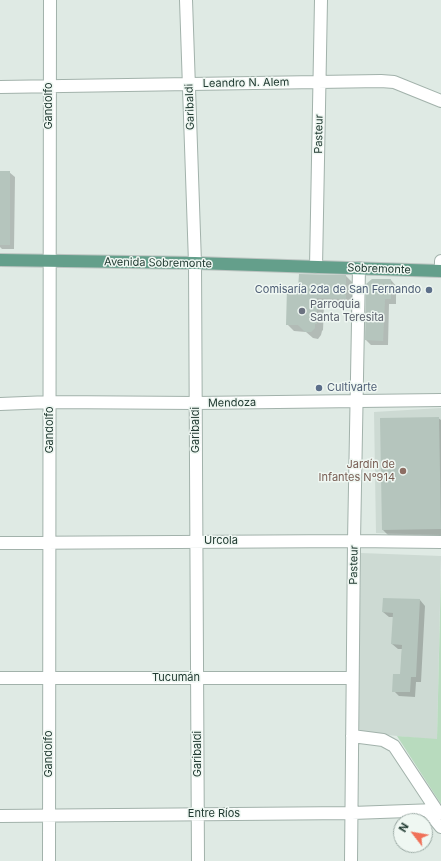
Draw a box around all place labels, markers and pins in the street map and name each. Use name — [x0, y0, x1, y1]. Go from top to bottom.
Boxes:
place label: Comisaría 2da de San Fernando — [255, 283, 421, 297]
marker: Comisaría 2da de San Fernando — [424, 285, 434, 295]
place label: Parroquia Santa Teresita — [310, 298, 384, 324]
marker: Parroquia Santa Teresita — [297, 306, 307, 316]
place label: Cultivarte — [327, 381, 377, 395]
marker: Cultivarte — [314, 383, 324, 393]
place label: Jardín de Infantes Nº914 — [319, 458, 395, 484]
marker: Jardín de Infantes Nº914 — [398, 466, 408, 476]

